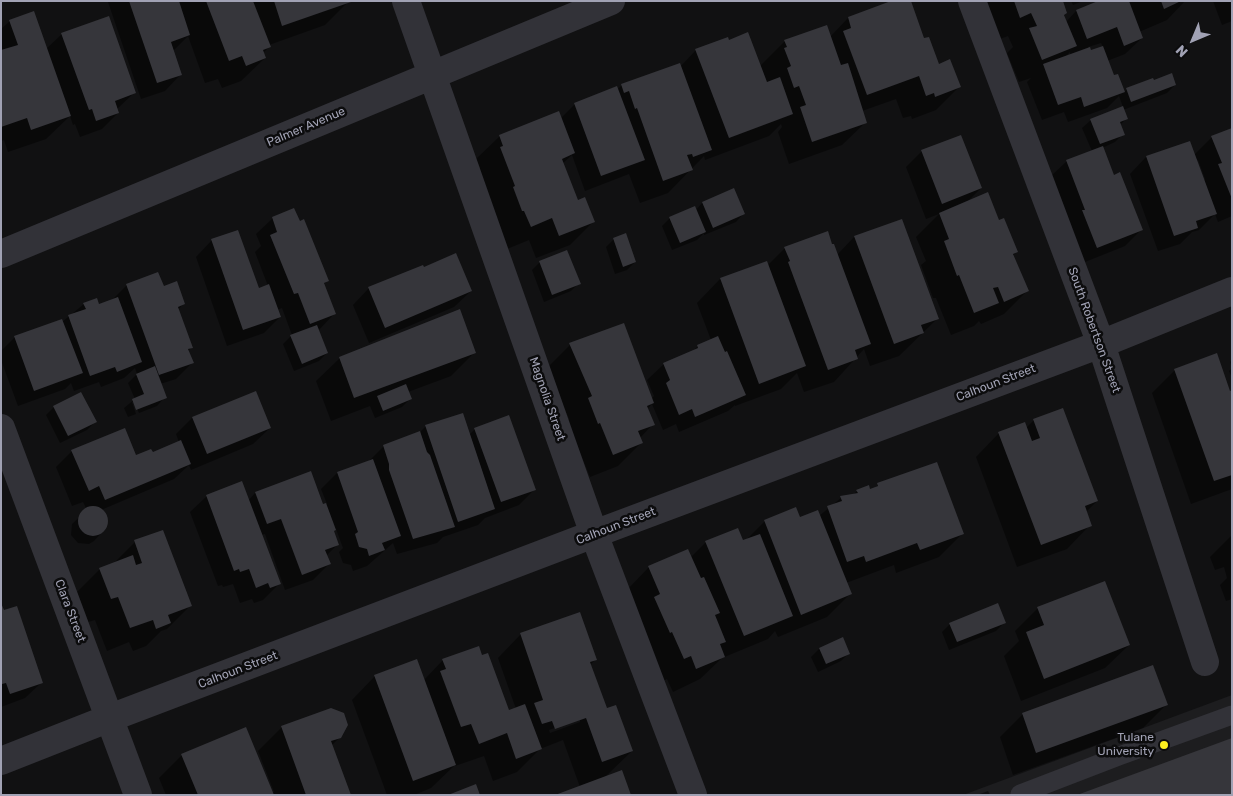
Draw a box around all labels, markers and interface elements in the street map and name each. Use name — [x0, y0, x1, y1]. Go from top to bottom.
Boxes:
north arrow — [1168, 15, 1218, 65]
text: N — [1172, 41, 1192, 61]
street label: Palmer Avenue — [265, 104, 347, 150]
street label: South Robertson Street — [1065, 265, 1123, 395]
street label: Magnolia Street — [526, 355, 568, 443]
street label: Calhoun Street — [954, 361, 1038, 405]
street label: Calhoun Street — [574, 504, 658, 548]
street label: Clara Street — [51, 577, 89, 645]
street label: Calhoun Street — [196, 648, 280, 692]
place label: Tulane University — [1097, 731, 1154, 759]
marker: Tulane University — [1158, 739, 1170, 751]

